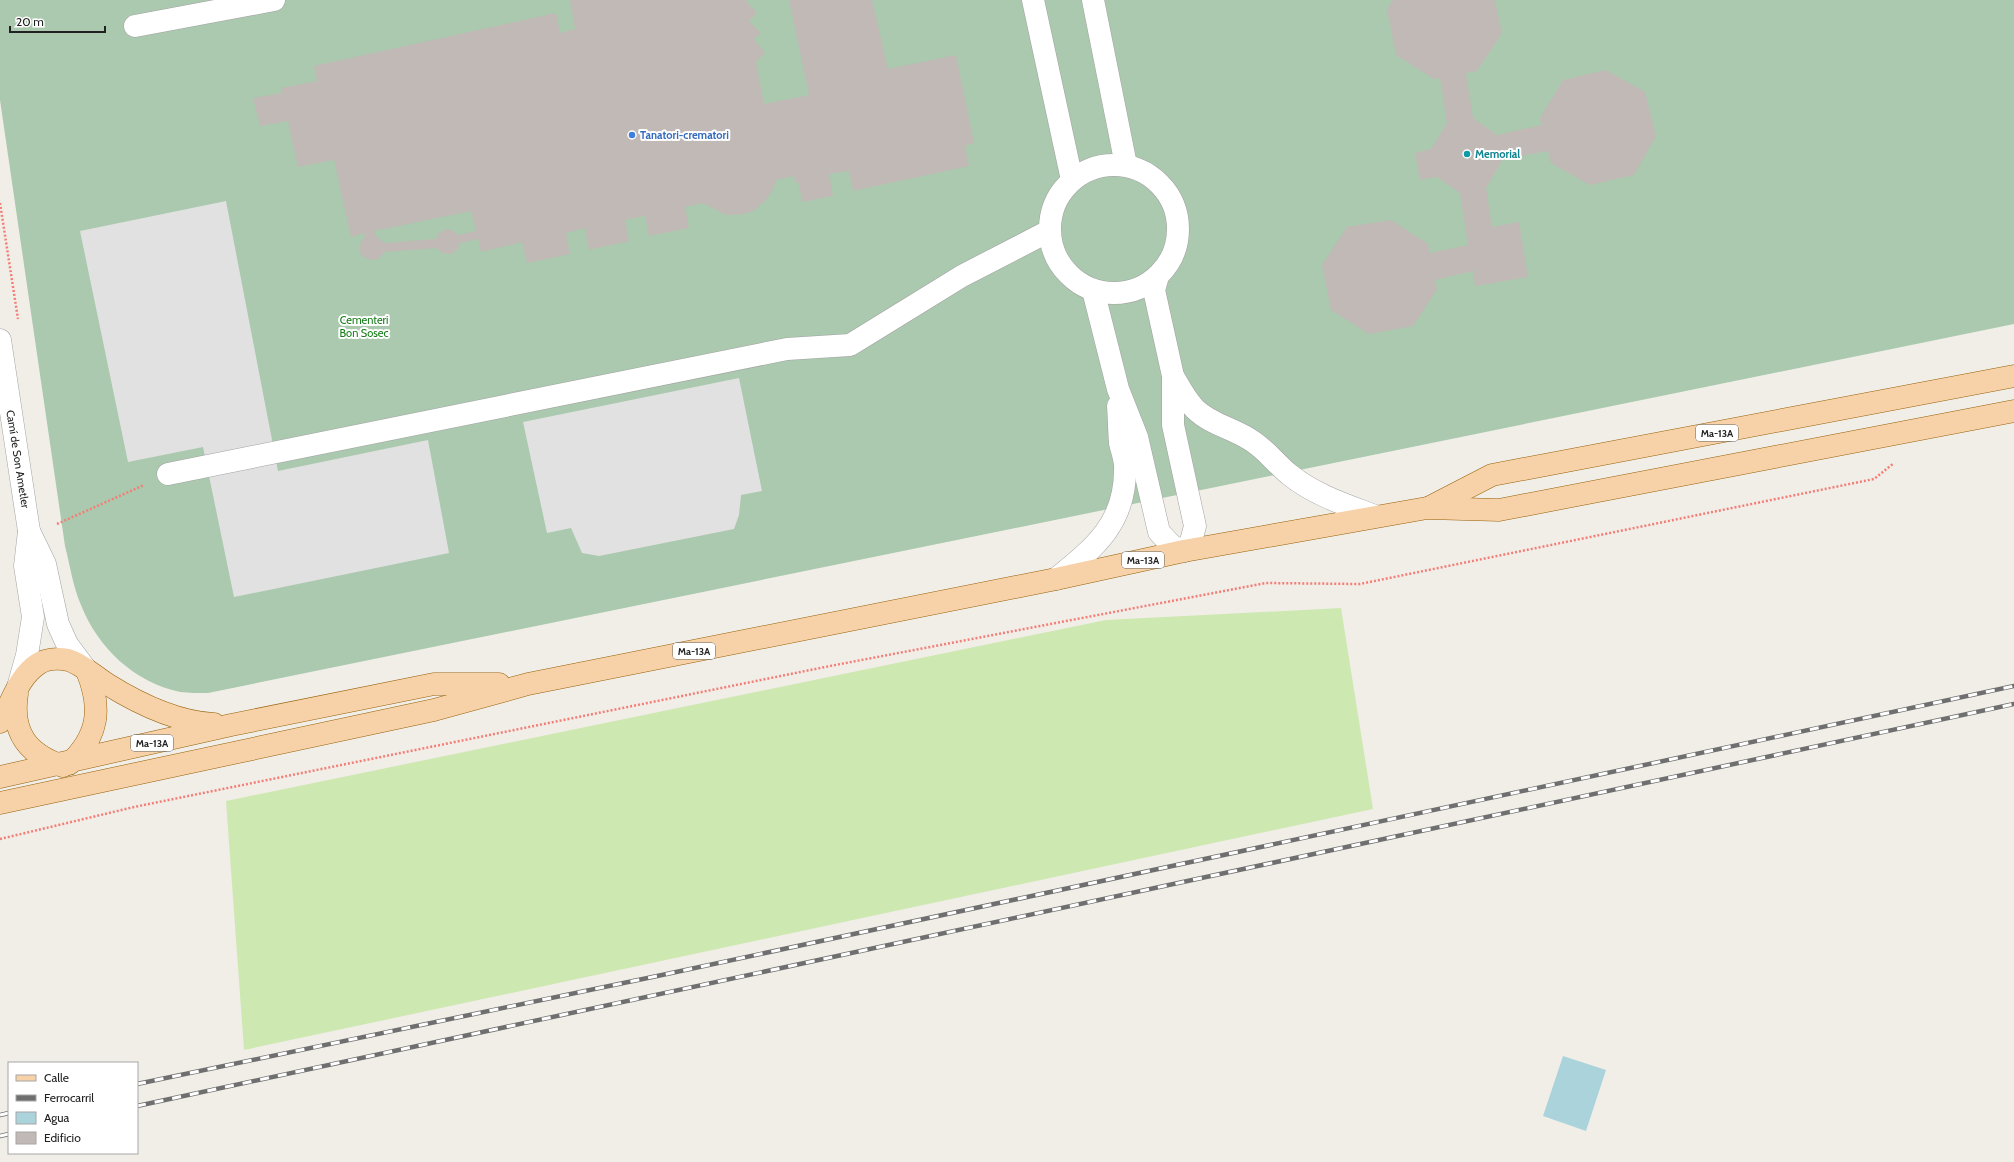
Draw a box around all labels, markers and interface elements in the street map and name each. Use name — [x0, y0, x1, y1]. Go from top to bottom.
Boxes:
scale bar — [10, 8, 105, 34]
text: 20 m — [16, 14, 44, 29]
place label: Tanatori-crematori — [640, 128, 729, 142]
marker: Tanatori-crematori — [627, 130, 637, 140]
place label: Memorial — [1475, 147, 1520, 161]
marker: Memorial — [1462, 149, 1472, 159]
park label: Cementeri Bon Sosec — [340, 313, 388, 340]
street label: Camí de Son Ametler — [3, 409, 33, 510]
road number: Ma-13A — [1696, 425, 1738, 441]
road number: Ma-13A — [1122, 552, 1164, 568]
road number: Ma-13A — [673, 643, 715, 659]
road number: Ma-13A — [131, 735, 173, 751]
legend — [8, 1062, 138, 1154]
text: Calle — [44, 1070, 69, 1085]
text: Ferrocarril — [44, 1090, 94, 1105]
text: Agua — [44, 1110, 70, 1125]
text: Edificio — [44, 1130, 81, 1145]

